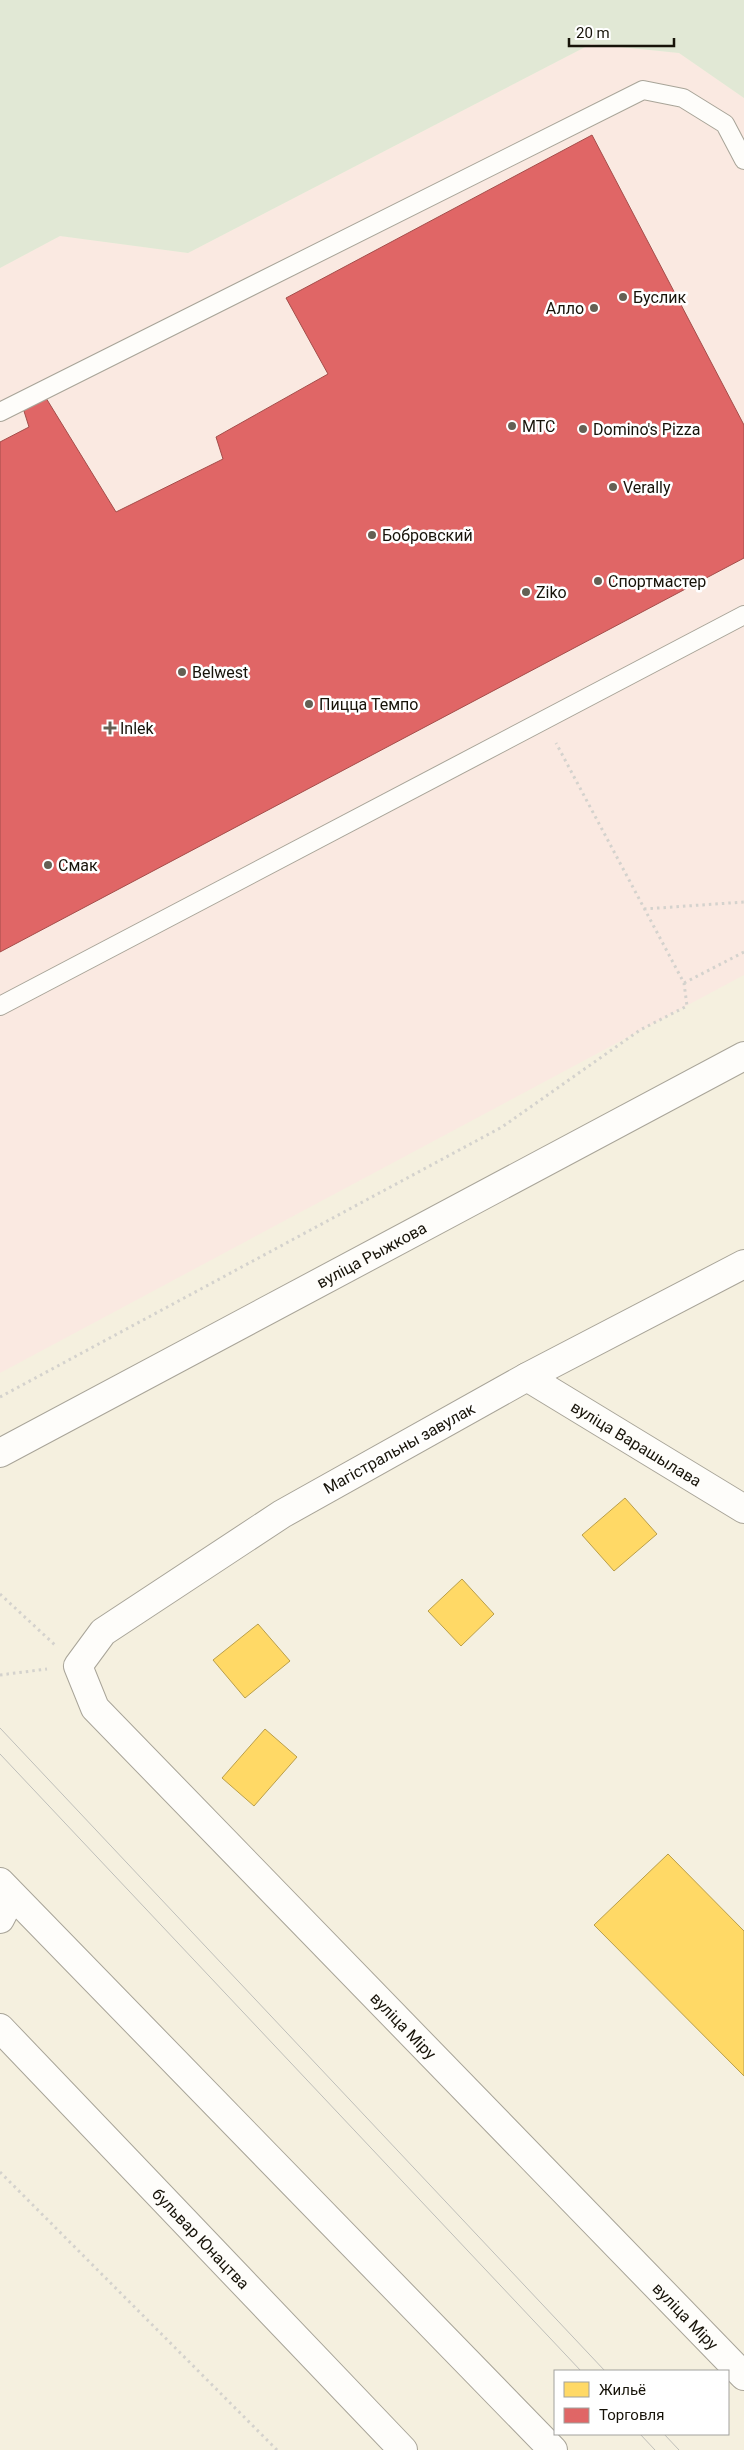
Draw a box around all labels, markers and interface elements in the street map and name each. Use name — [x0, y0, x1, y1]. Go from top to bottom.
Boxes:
scale bar — [569, 15, 674, 47]
text: 20 m — [576, 24, 610, 42]
place label: Буслик — [633, 288, 686, 307]
marker: Буслик — [617, 291, 629, 303]
place label: Алло — [546, 299, 584, 318]
marker: Алло — [588, 302, 600, 314]
place label: МТС — [522, 417, 555, 436]
marker: МТС — [506, 420, 518, 432]
place label: Domino's Pizza — [593, 420, 700, 439]
marker: Domino's Pizza — [577, 423, 589, 435]
place label: Verally — [623, 478, 671, 497]
marker: Verally — [607, 481, 619, 493]
place label: Бобровский — [382, 526, 473, 545]
marker: Бобровский — [366, 529, 378, 541]
place label: Спортмастер — [608, 572, 706, 591]
marker: Спортмастер — [592, 575, 604, 587]
place label: Ziko — [536, 583, 567, 602]
marker: Ziko — [520, 586, 532, 598]
place label: Belwest — [192, 663, 248, 682]
marker: Belwest — [176, 666, 188, 678]
place label: Пицца Темпо — [319, 695, 418, 714]
marker: Пицца Темпо — [303, 698, 315, 710]
place label: Inlek — [120, 719, 155, 738]
marker: Inlek — [104, 722, 116, 734]
place label: Смак — [58, 856, 98, 875]
marker: Смак — [42, 859, 54, 871]
street label: вуліца Рыжкова — [313, 1218, 430, 1292]
street label: вуліца Варашылава — [567, 1397, 705, 1491]
street label: Магістральны завулак — [320, 1399, 479, 1498]
street label: вуліца Міру — [366, 1988, 440, 2064]
street label: бульвар Юнацтва — [148, 2184, 253, 2293]
street label: вуліца Міру — [649, 2279, 722, 2354]
legend — [554, 2370, 729, 2435]
text: Жильё — [599, 2381, 646, 2399]
text: Торговля — [599, 2406, 664, 2424]

